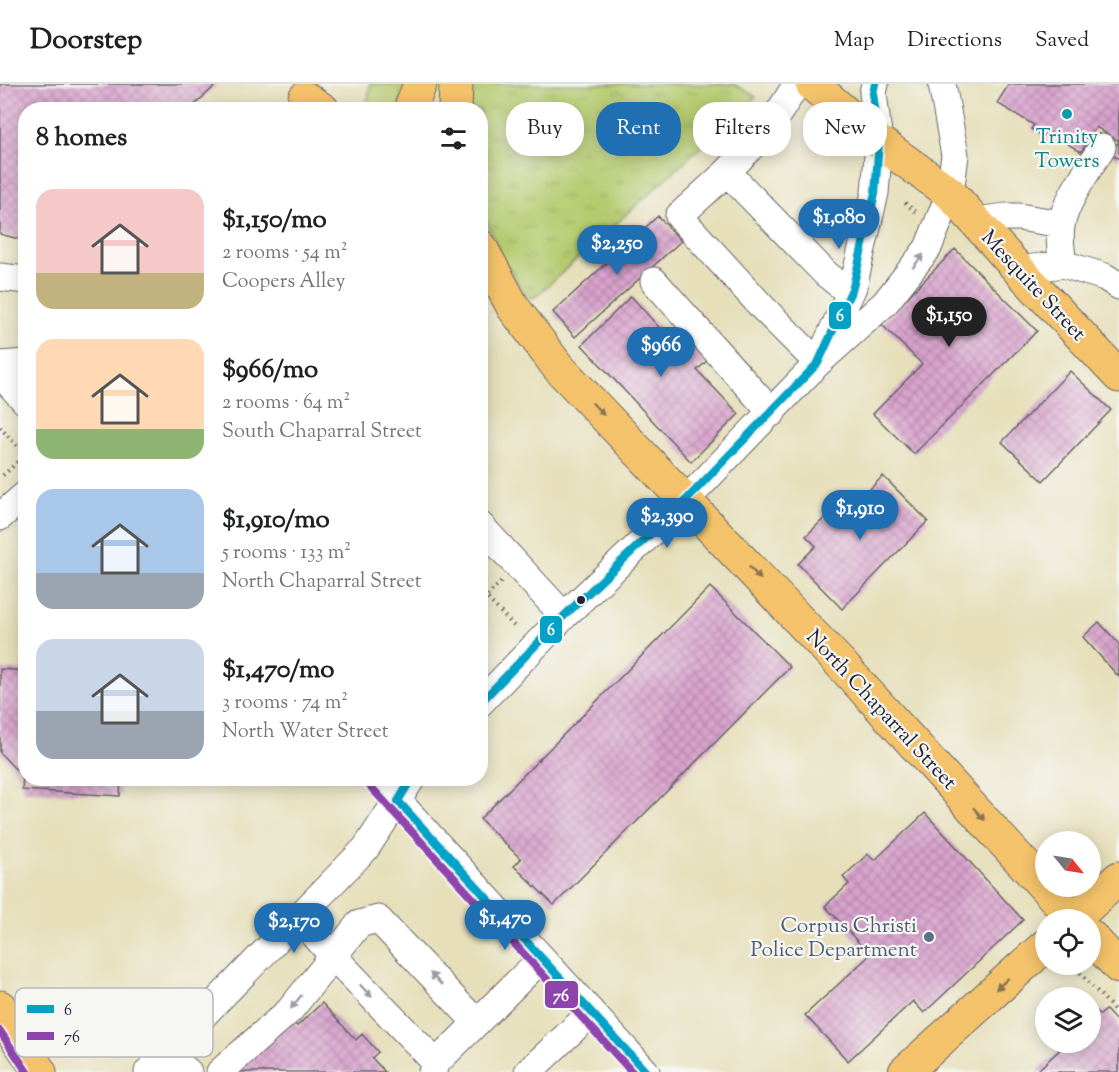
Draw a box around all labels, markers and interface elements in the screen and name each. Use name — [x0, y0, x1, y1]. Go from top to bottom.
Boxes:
text: Doorstep — [30, 21, 142, 61]
text: Map — [834, 26, 874, 56]
text: Directions — [907, 26, 1002, 56]
text: Saved — [1035, 26, 1089, 56]
chip: Buy — [506, 102, 584, 156]
chip: Rent — [596, 102, 681, 156]
chip: Filters — [693, 102, 791, 156]
chip: New — [803, 102, 887, 156]
marker: Trinity Towers — [1060, 107, 1074, 121]
text: 8 homes — [36, 120, 127, 157]
icon: filters — [437, 122, 470, 155]
place label: Trinity Towers — [1035, 123, 1099, 177]
pin: $1,080 — [790, 199, 888, 250]
text: $1,150/mo — [222, 202, 327, 239]
text: $1,080 — [812, 204, 866, 233]
icon: home — [84, 213, 156, 285]
street label: Mesquite Street — [973, 224, 1092, 349]
pin: $2,250 — [568, 225, 666, 276]
text: $2,250 — [591, 230, 643, 259]
text: 2 rooms · 54 m² — [222, 239, 347, 268]
one-way arrow — [911, 254, 923, 269]
text: Coopers Alley — [222, 268, 345, 297]
pin: $1,150 — [900, 297, 998, 348]
line badge: 6 — [828, 301, 852, 330]
text: $1,150 — [926, 302, 972, 331]
text: 6 — [836, 306, 844, 329]
pin: $966 — [625, 327, 697, 378]
text: $966 — [641, 332, 681, 361]
text: $966/mo — [222, 352, 318, 389]
icon: home — [84, 363, 156, 435]
text: 2 rooms · 64 m² — [222, 389, 350, 418]
one-way arrow — [591, 401, 605, 415]
text: South Chaparral Street — [222, 418, 422, 447]
pin: $1,910 — [811, 490, 909, 541]
text: $1,910 — [836, 495, 884, 524]
pin: $2,390 — [618, 498, 716, 549]
text: $1,910/mo — [222, 502, 330, 539]
text: $2,390 — [640, 503, 694, 532]
icon: home — [84, 513, 156, 585]
text: 5 rooms · 133 m² — [222, 539, 351, 568]
one-way arrow — [748, 566, 762, 581]
text: North Chaparral Street — [222, 568, 422, 597]
unlabelled marker — [575, 594, 587, 606]
line badge: 6 — [539, 615, 563, 644]
text: 6 — [547, 620, 555, 643]
street label: North Chaparral Street — [798, 623, 963, 797]
text: $1,470/mo — [222, 652, 335, 689]
icon: home — [84, 663, 156, 735]
text: 3 rooms · 74 m² — [222, 689, 348, 718]
text: North Water Street — [222, 718, 389, 747]
one-way arrow — [972, 807, 986, 822]
north arrow — [1035, 831, 1101, 897]
map controls — [1035, 831, 1101, 1053]
pin: $1,470 — [456, 900, 554, 951]
pin: $2,170 — [245, 903, 343, 954]
text: $1,470 — [479, 905, 531, 934]
text: $2,170 — [268, 908, 320, 937]
button: locate — [1035, 909, 1101, 975]
place label: Corpus Christi Police Department — [751, 912, 917, 966]
marker: Corpus Christi Police Department — [922, 930, 936, 944]
one-way arrow — [429, 973, 443, 987]
one-way arrow — [995, 977, 1010, 990]
line badge: 76 — [544, 980, 579, 1009]
one-way arrow — [359, 983, 373, 997]
text: 76 — [553, 986, 569, 1009]
button: layers — [1035, 987, 1101, 1053]
legend — [15, 988, 213, 1057]
one-way arrow — [290, 993, 302, 1009]
text: 6 — [64, 1000, 72, 1023]
text: 76 — [64, 1027, 80, 1050]

